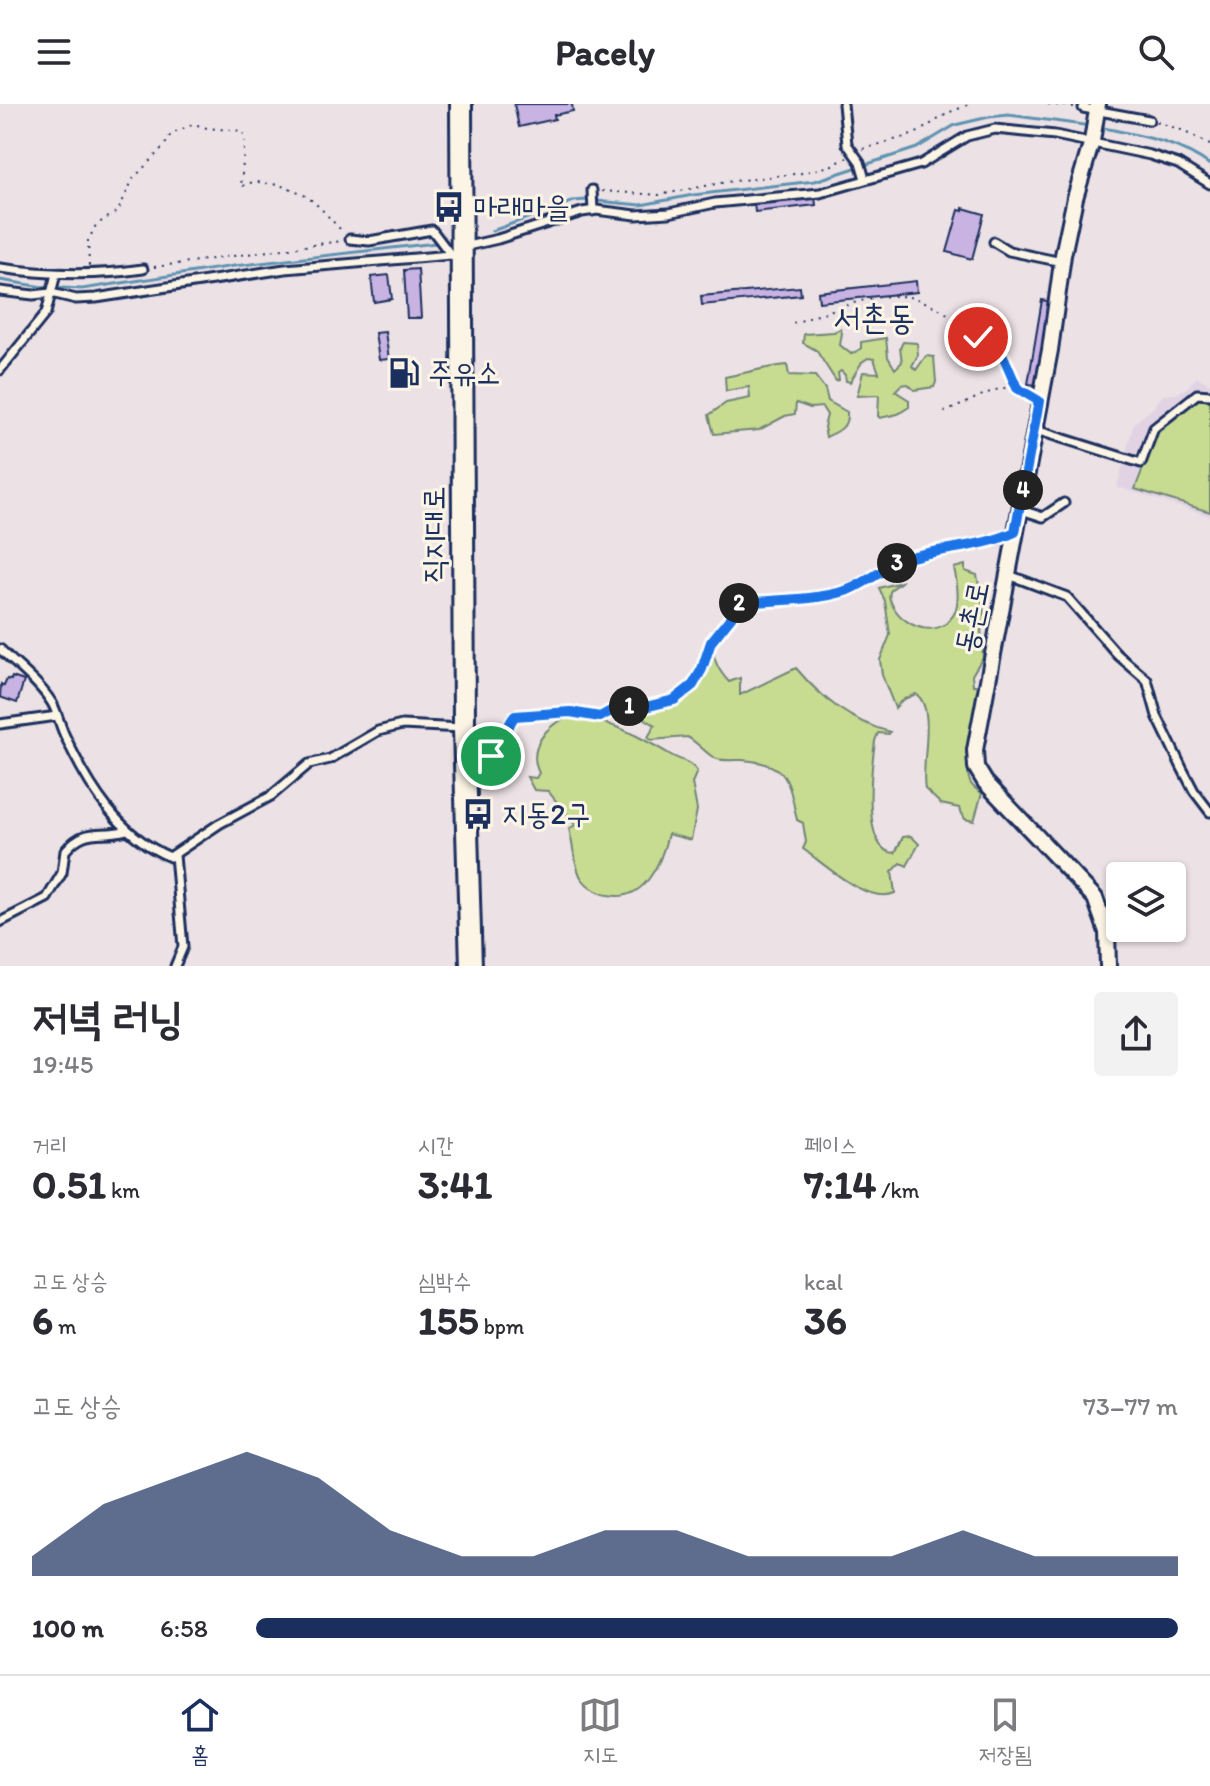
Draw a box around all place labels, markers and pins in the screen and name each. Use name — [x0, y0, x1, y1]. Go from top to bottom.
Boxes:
place label: 마래마을 — [473, 188, 570, 225]
bus stop icon: 마래마을 — [432, 190, 466, 224]
pin — [944, 303, 1012, 371]
place label: 주유소 — [428, 354, 500, 391]
fuel station icon: 주유소 — [387, 356, 421, 390]
pin: 4 — [1003, 470, 1043, 510]
pin: 3 — [877, 543, 917, 583]
pin: 2 — [719, 583, 759, 623]
pin: 1 — [609, 686, 649, 726]
pin — [457, 722, 525, 790]
place label: 지동2구 — [502, 795, 590, 832]
bus stop icon: 지동2구 — [461, 797, 495, 831]

